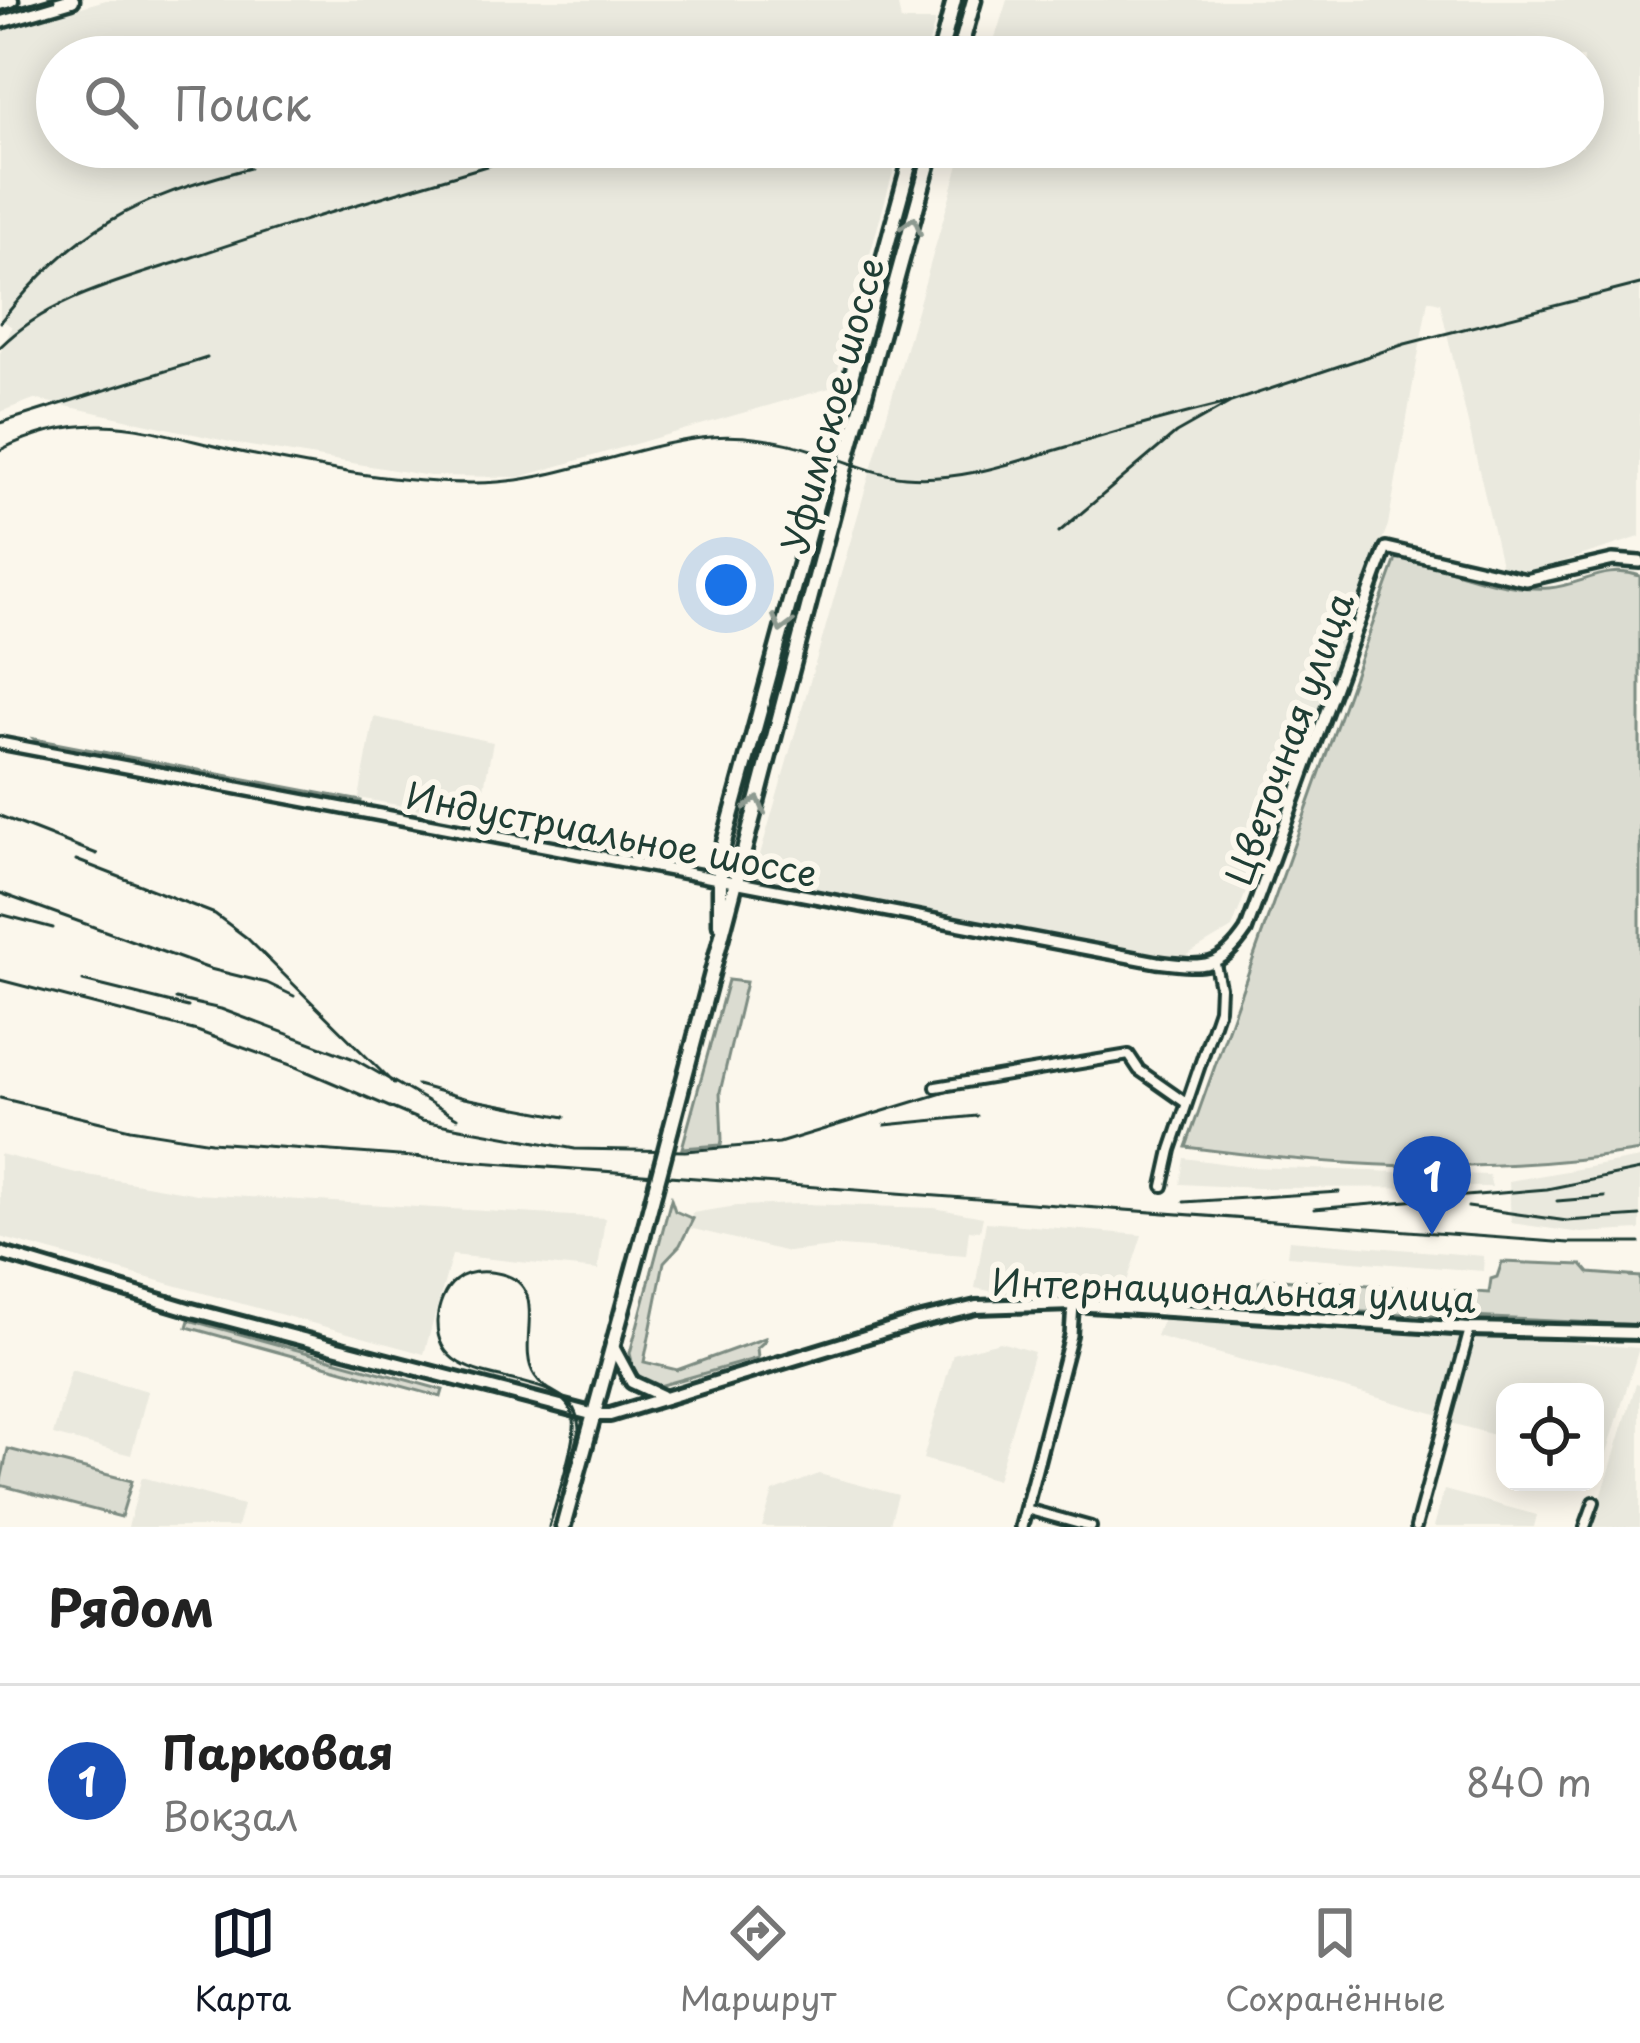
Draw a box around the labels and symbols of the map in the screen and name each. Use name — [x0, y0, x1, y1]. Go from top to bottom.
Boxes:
one-way arrow — [897, 215, 922, 236]
street label: Уфимское шоссе — [766, 251, 896, 559]
your location — [696, 555, 756, 615]
street label: Цветочная улица — [1210, 584, 1366, 892]
one-way arrow — [772, 614, 797, 634]
street label: Индустриальное шоссе — [402, 767, 822, 899]
one-way arrow — [741, 795, 766, 815]
pin: 1 — [1393, 1136, 1471, 1235]
street label: Интернациональная улица — [991, 1254, 1477, 1324]

